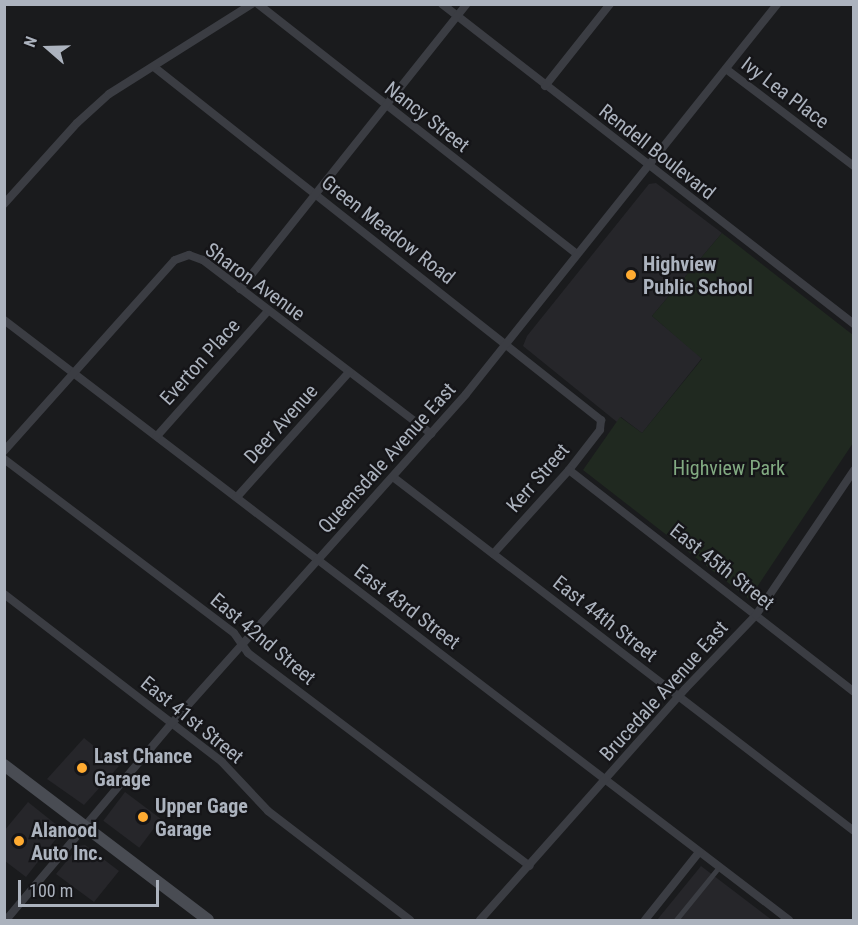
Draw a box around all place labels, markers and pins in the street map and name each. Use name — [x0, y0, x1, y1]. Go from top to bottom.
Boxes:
place label: Highview Public School — [643, 252, 753, 299]
marker: Highview Public School — [624, 268, 638, 282]
place label: Last Chance Garage — [94, 744, 192, 791]
marker: Last Chance Garage — [75, 761, 89, 775]
place label: Upper Gage Garage — [155, 794, 248, 841]
marker: Upper Gage Garage — [136, 810, 150, 824]
place label: Alanood Auto Inc. — [31, 818, 103, 865]
marker: Alanood Auto Inc. — [12, 834, 26, 848]

